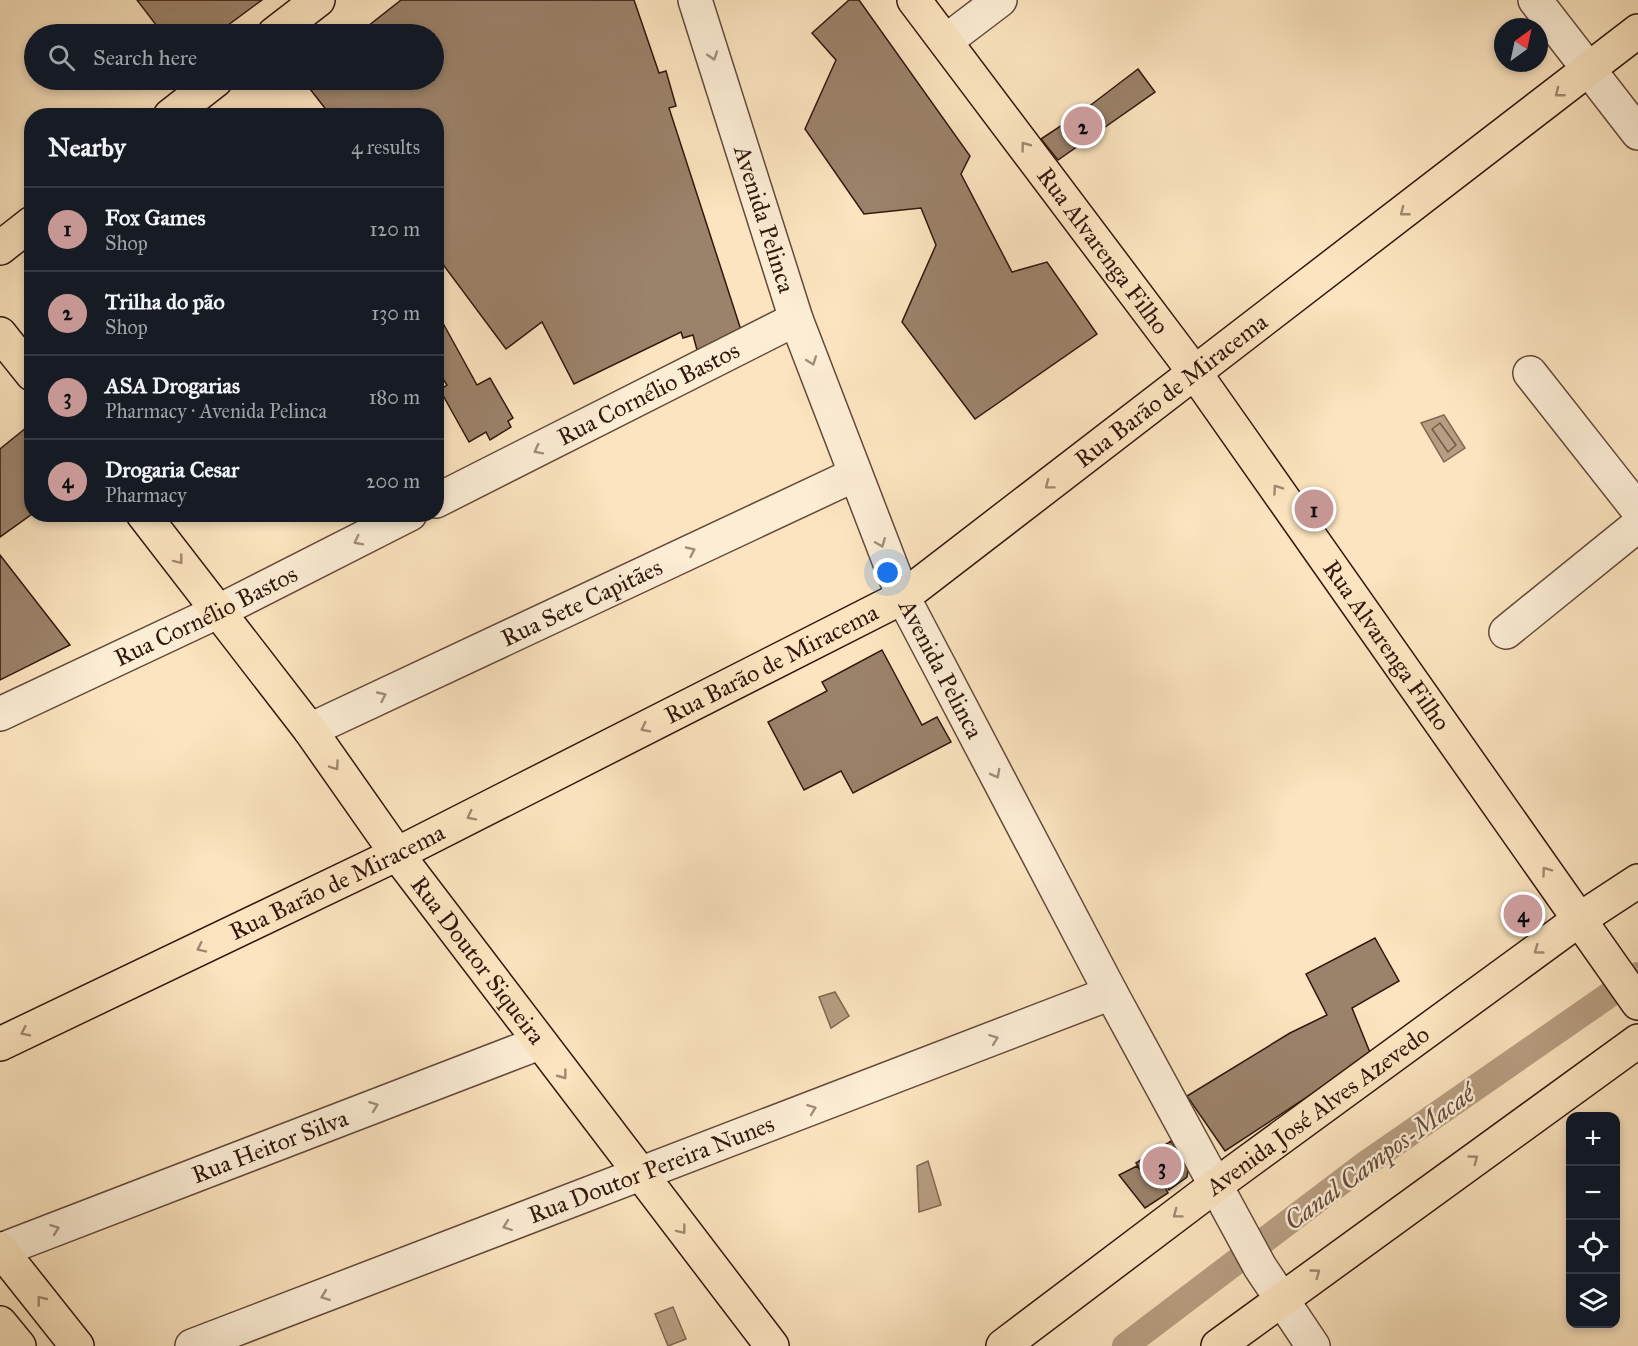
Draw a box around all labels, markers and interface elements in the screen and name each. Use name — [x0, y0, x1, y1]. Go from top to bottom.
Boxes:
north arrow — [1494, 18, 1548, 72]
search box — [24, 24, 444, 90]
icon: search — [45, 41, 78, 74]
text: Search here — [93, 44, 197, 71]
one-way arrow — [705, 50, 718, 61]
one-way arrow — [1555, 86, 1566, 97]
pin: 2 — [1064, 104, 1102, 148]
text: Nearby — [48, 131, 126, 163]
text: 4 results — [351, 135, 420, 159]
street label: Avenida Pelinca — [727, 141, 802, 297]
one-way arrow — [1021, 141, 1032, 152]
street label: Rua Alvarenga Filho — [1030, 161, 1176, 340]
text: Fox Games — [105, 204, 205, 231]
one-way arrow — [1400, 205, 1411, 216]
text: 1 — [64, 217, 71, 241]
text: 120 m — [369, 217, 420, 241]
text: Shop — [105, 231, 148, 255]
text: Trilha do pão — [105, 288, 225, 315]
text: 2 — [63, 301, 72, 325]
text: 130 m — [371, 301, 420, 325]
street label: Rua Barão de Miracema — [1069, 306, 1274, 474]
text: Shop — [105, 315, 148, 339]
street label: Rua Cornélio Bastos — [552, 335, 744, 452]
one-way arrow — [804, 355, 817, 366]
text: ASA Drogarias — [105, 372, 240, 399]
text: 3 — [64, 385, 72, 409]
text: 180 m — [369, 385, 420, 409]
text: Pharmacy · Avenida Pelinca — [105, 399, 327, 423]
one-way arrow — [533, 443, 544, 454]
text: Drogaria Cesar — [105, 456, 239, 483]
text: 4 — [62, 469, 73, 493]
text: 200 m — [366, 469, 420, 493]
one-way arrow — [1045, 478, 1056, 489]
text: Pharmacy — [105, 483, 187, 507]
one-way arrow — [1273, 484, 1284, 495]
pin: 1 — [1294, 486, 1334, 532]
one-way arrow — [354, 534, 364, 545]
one-way arrow — [874, 537, 886, 548]
one-way arrow — [685, 546, 696, 558]
street label: Rua Sete Capitães — [496, 552, 667, 653]
one-way arrow — [172, 554, 183, 565]
street label: Rua Alvarenga Filho — [1316, 554, 1457, 736]
your location — [873, 558, 902, 587]
street label: Rua Cornélio Bastos — [109, 559, 303, 673]
street label: Avenida Pelinca — [892, 594, 990, 745]
street label: Rua Barão de Miracema — [660, 597, 884, 731]
one-way arrow — [375, 692, 386, 704]
one-way arrow — [640, 721, 651, 732]
one-way arrow — [328, 759, 339, 770]
one-way arrow — [988, 768, 1000, 779]
one-way arrow — [466, 809, 477, 821]
street label: Rua Barão de Miracema — [225, 817, 451, 947]
one-way arrow — [1542, 867, 1553, 878]
street label: Rua Doutor Siqueira — [404, 870, 552, 1051]
pin: 4 — [1504, 892, 1543, 936]
one-way arrow — [197, 940, 208, 952]
one-way arrow — [1534, 943, 1545, 954]
street label: Avenida José Alves Azevedo — [1199, 1019, 1435, 1203]
one-way arrow — [21, 1025, 32, 1037]
one-way arrow — [988, 1033, 999, 1046]
one-way arrow — [556, 1068, 567, 1079]
water label: Canal Campos-Macaé — [1278, 1075, 1484, 1238]
one-way arrow — [368, 1101, 379, 1113]
street label: Rua Heitor Silva — [187, 1103, 353, 1190]
one-way arrow — [806, 1104, 817, 1116]
street label: Rua Doutor Pereira Nunes — [524, 1109, 779, 1230]
map controls — [1566, 1112, 1620, 1328]
button: + — [1566, 1112, 1620, 1166]
pin: 3 — [1142, 1144, 1182, 1188]
one-way arrow — [1467, 1156, 1478, 1167]
button: − — [1566, 1166, 1620, 1220]
one-way arrow — [1173, 1207, 1184, 1218]
one-way arrow — [502, 1219, 513, 1232]
button: locate — [1566, 1220, 1620, 1274]
one-way arrow — [674, 1223, 685, 1234]
one-way arrow — [49, 1224, 60, 1236]
one-way arrow — [1309, 1270, 1320, 1281]
button: layers — [1566, 1274, 1620, 1328]
one-way arrow — [320, 1288, 331, 1301]
one-way arrow — [37, 1296, 48, 1307]

